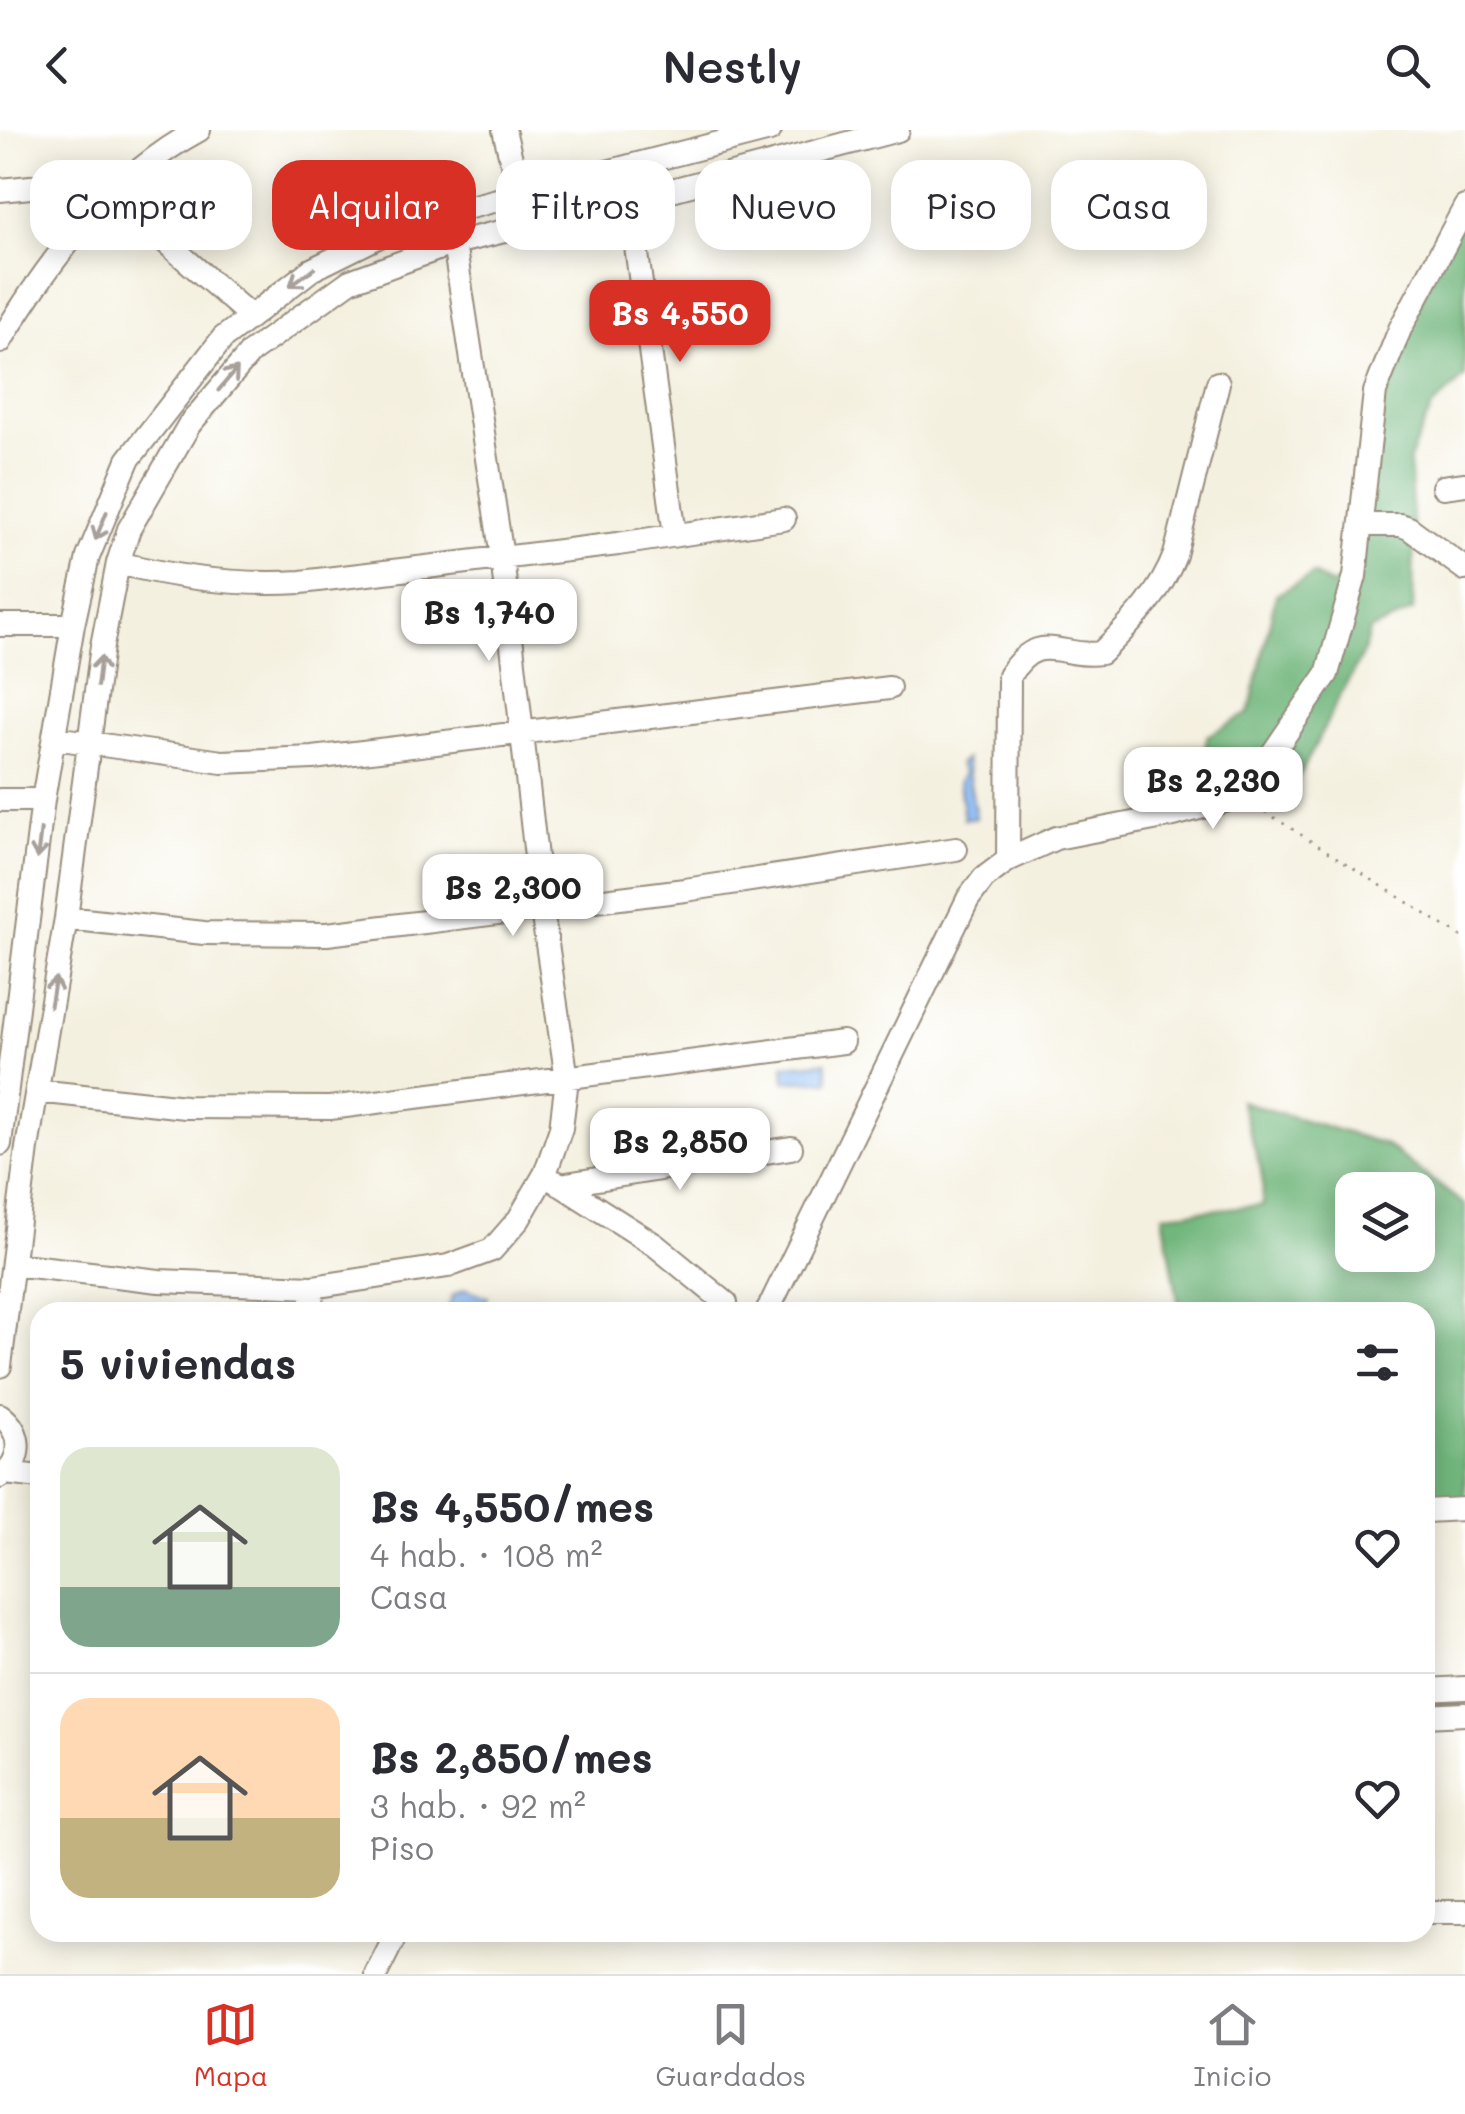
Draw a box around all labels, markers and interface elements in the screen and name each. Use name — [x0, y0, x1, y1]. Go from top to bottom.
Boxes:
text: Nestly — [663, 36, 802, 94]
icon: back — [30, 38, 85, 93]
icon: search — [1380, 38, 1435, 93]
chip: Comprar — [30, 160, 252, 250]
chip: Alquilar — [272, 160, 476, 250]
chip: Filtros — [496, 160, 675, 250]
chip: Nuevo — [695, 160, 871, 250]
chip: Piso — [891, 160, 1031, 250]
chip: Casa — [1051, 160, 1207, 250]
one-way arrow — [288, 266, 316, 287]
pin: Bs 4,550 — [577, 280, 783, 365]
text: Bs 4,550 — [611, 291, 749, 333]
one-way arrow — [216, 367, 238, 393]
one-way arrow — [91, 510, 109, 540]
pin: Bs 1,740 — [386, 579, 592, 664]
text: Bs 1,740 — [423, 590, 555, 632]
one-way arrow — [90, 655, 109, 687]
pin: Bs 2,230 — [1110, 747, 1316, 832]
text: Bs 2,230 — [1146, 758, 1280, 800]
one-way arrow — [29, 827, 48, 859]
pin: Bs 2,300 — [410, 854, 616, 939]
text: Bs 2,300 — [444, 865, 582, 907]
one-way arrow — [44, 977, 63, 1009]
pin: Bs 2,850 — [577, 1108, 783, 1193]
text: Bs 2,850 — [612, 1119, 748, 1161]
map controls — [1335, 1172, 1435, 1272]
button: layers — [1335, 1172, 1435, 1272]
text: 5 viviendas — [60, 1335, 296, 1390]
icon: filters — [1350, 1335, 1405, 1390]
text: Bs 4,550/mes — [370, 1478, 654, 1533]
icon: home — [140, 1487, 260, 1607]
icon: heart — [1350, 1520, 1405, 1575]
text: 4 hab. · 108 m² — [370, 1533, 603, 1575]
text: Casa — [370, 1575, 448, 1617]
text: Bs 2,850/mes — [370, 1729, 653, 1784]
icon: home — [140, 1738, 260, 1858]
icon: heart — [1350, 1771, 1405, 1826]
text: 3 hab. · 92 m² — [370, 1784, 586, 1826]
text: Piso — [370, 1826, 434, 1868]
tab: Mapa — [194, 1997, 268, 2093]
tab: Guardados — [655, 1997, 806, 2093]
tab: Inicio — [1193, 1997, 1271, 2093]

